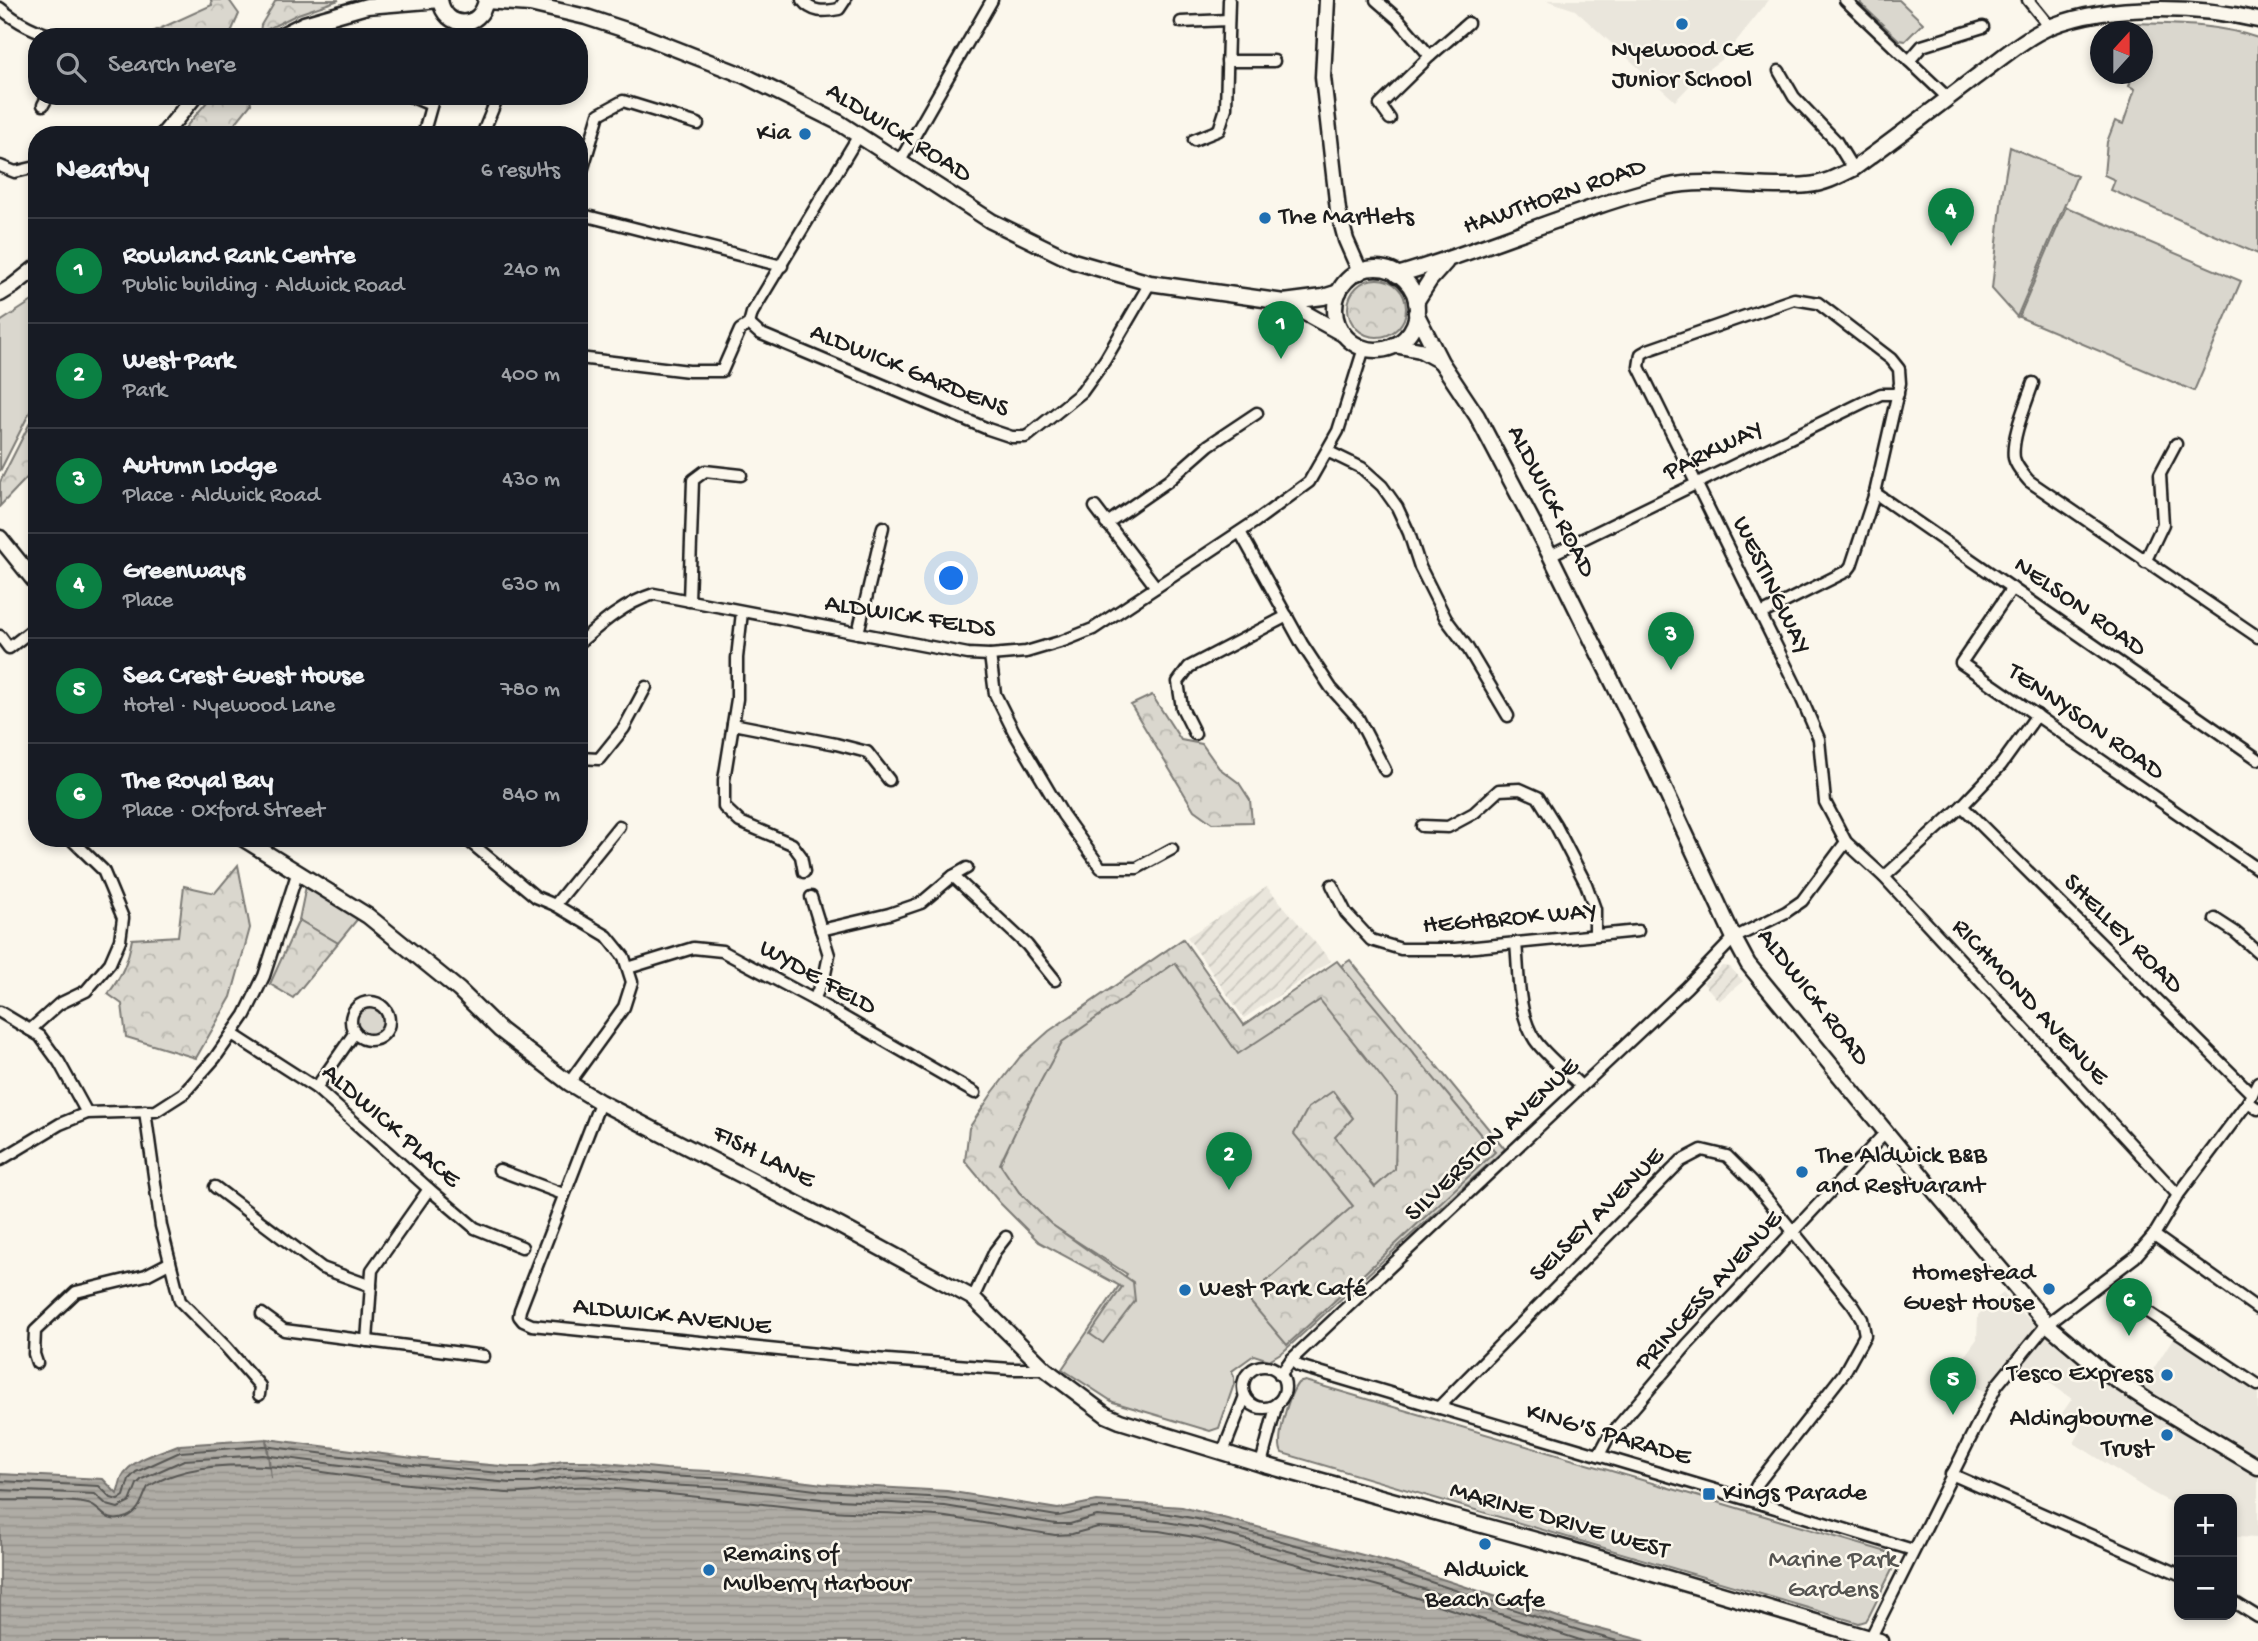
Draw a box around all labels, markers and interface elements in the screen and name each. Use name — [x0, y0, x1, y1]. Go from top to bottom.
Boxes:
marker: Nyewood CE Junior School — [1674, 16, 1690, 32]
north arrow — [2090, 21, 2153, 84]
search box — [28, 28, 588, 105]
place label: Nyewood CE Junior School — [1611, 36, 1754, 97]
icon: search — [52, 48, 90, 86]
text: Search here — [108, 51, 236, 82]
street label: ALDWICK ROAD — [819, 77, 977, 191]
place label: Kia — [757, 119, 793, 150]
marker: Kia — [797, 126, 813, 142]
street label: HAWTHORN ROAD — [1460, 152, 1650, 244]
text: Nearby — [56, 154, 149, 189]
text: 6 results — [481, 158, 560, 185]
pin: 4 — [1928, 188, 1974, 246]
place label: The Martlets — [1277, 203, 1416, 234]
marker: The Martlets — [1257, 210, 1273, 226]
text: Rowland Rank Centre — [123, 242, 355, 273]
text: 1 — [74, 257, 84, 284]
text: 240 m — [503, 257, 560, 284]
text: Public building · Aldwick Road — [123, 273, 404, 300]
pin: 1 — [1258, 301, 1304, 359]
street label: ALDWICK GARDENS — [805, 318, 1014, 426]
text: West Park — [123, 347, 234, 378]
text: 2 — [73, 362, 85, 389]
text: 400 m — [501, 362, 560, 389]
text: Park — [123, 378, 167, 405]
street label: PARKWAY — [1658, 415, 1769, 490]
street label: ALDWICK ROAD — [1498, 421, 1602, 583]
text: Autumn Lodge — [123, 452, 277, 483]
text: 3 — [73, 467, 85, 494]
text: 430 m — [502, 467, 560, 494]
text: Place · Aldwick Road — [123, 483, 320, 510]
street label: WESTINGWAY — [1723, 512, 1817, 660]
street label: NELSON ROAD — [2007, 551, 2151, 665]
text: Greenways — [123, 557, 245, 588]
your location — [934, 561, 968, 595]
text: 4 — [74, 572, 84, 599]
text: 630 m — [502, 572, 560, 599]
text: Place — [123, 588, 173, 615]
street label: ALDWICK FELDS — [822, 589, 999, 647]
pin: 3 — [1648, 612, 1694, 670]
street label: TENNYSON ROAD — [1999, 656, 2170, 789]
text: Sea Crest Guest House — [123, 662, 364, 693]
text: 5 — [73, 677, 85, 704]
text: 780 m — [501, 677, 560, 704]
text: Hotel · Nyewood Lane — [123, 693, 335, 720]
text: The Royal Bay — [123, 767, 273, 798]
text: 6 — [73, 782, 85, 809]
text: 840 m — [502, 782, 560, 809]
text: Place · Oxford Street — [123, 798, 325, 825]
street label: SHELLEY ROAD — [2055, 868, 2189, 1002]
street label: HEGHBROK WAY — [1422, 897, 1598, 943]
street label: RICHMOND AVENUE — [1944, 913, 2115, 1093]
street label: ALDWICK ROAD — [1749, 923, 1875, 1073]
street label: WYDE FELD — [753, 934, 881, 1024]
street label: SILVERSTON AVENUE — [1399, 1052, 1587, 1230]
street label: ALDWICK PLACE — [314, 1058, 467, 1196]
street label: FISH LANE — [706, 1119, 820, 1197]
pin: 2 — [1206, 1132, 1252, 1190]
street label: SELSEY AVENUE — [1524, 1141, 1673, 1290]
place label: The Aldwick B&B and Restuarant — [1814, 1142, 1987, 1203]
marker: The Aldwick B&B and Restuarant — [1794, 1164, 1810, 1180]
street label: PRINCESS AVENUE — [1629, 1205, 1791, 1380]
place label: Homestead Guest House — [1903, 1259, 2037, 1320]
place label: West Park Café — [1199, 1275, 1367, 1306]
pin: 6 — [2106, 1278, 2152, 1336]
marker: Homestead Guest House — [2041, 1281, 2057, 1297]
marker: West Park Café — [1177, 1282, 1193, 1298]
street label: ALDWICK AVENUE — [571, 1292, 773, 1344]
pin: 5 — [1930, 1357, 1976, 1415]
place label: Tesco Express — [2005, 1360, 2154, 1391]
marker: Tesco Express — [2159, 1367, 2175, 1383]
street label: KING'S PARADE — [1522, 1398, 1695, 1475]
place label: Aldingbourne Trust — [2010, 1405, 2155, 1466]
marker: Aldingbourne Trust — [2159, 1427, 2175, 1443]
street label: MARINE DRIVE WEST — [1446, 1476, 1673, 1568]
place label: Kings Parade — [1723, 1479, 1867, 1510]
marker: Kings Parade — [1701, 1486, 1717, 1502]
map controls — [2174, 1494, 2237, 1620]
button: + — [2174, 1494, 2237, 1557]
marker: Aldwick Beach Cafe — [1477, 1536, 1493, 1552]
place label: Remains of Mulberry Harbour — [723, 1540, 913, 1601]
park label: Marine Park Gardens — [1769, 1546, 1900, 1607]
place label: Aldwick Beach Cafe — [1424, 1556, 1546, 1617]
button: − — [2174, 1557, 2237, 1620]
marker: Remains of Mulberry Harbour — [701, 1562, 717, 1578]

